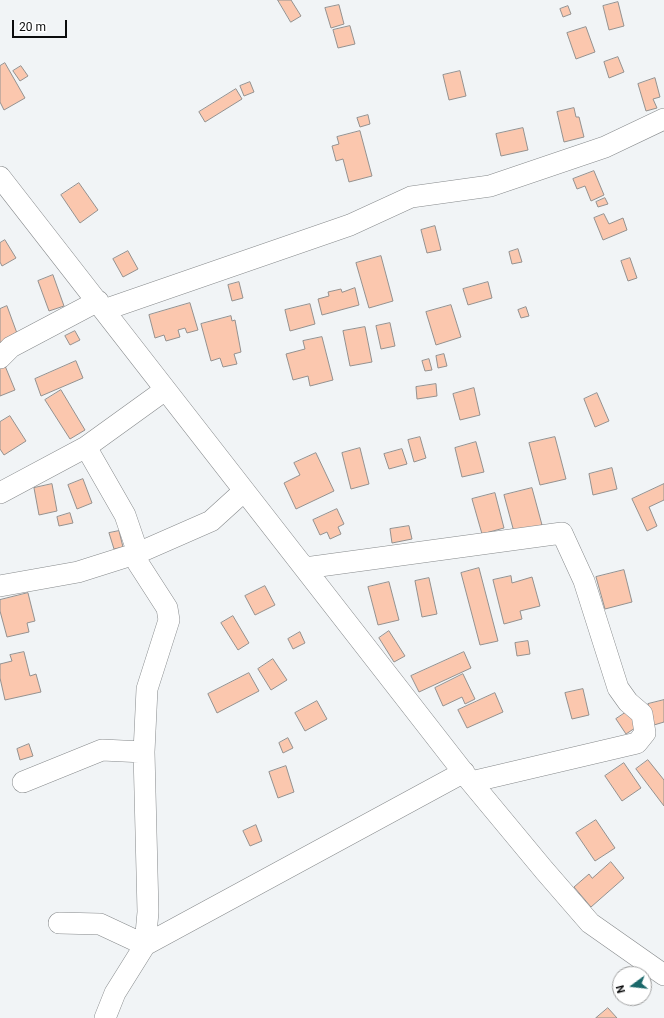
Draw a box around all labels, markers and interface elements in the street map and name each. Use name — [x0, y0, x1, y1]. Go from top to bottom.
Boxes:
scale bar — [14, 12, 69, 38]
text: 20 m — [19, 20, 46, 34]
north arrow — [612, 966, 652, 1006]
text: N — [614, 984, 628, 994]

